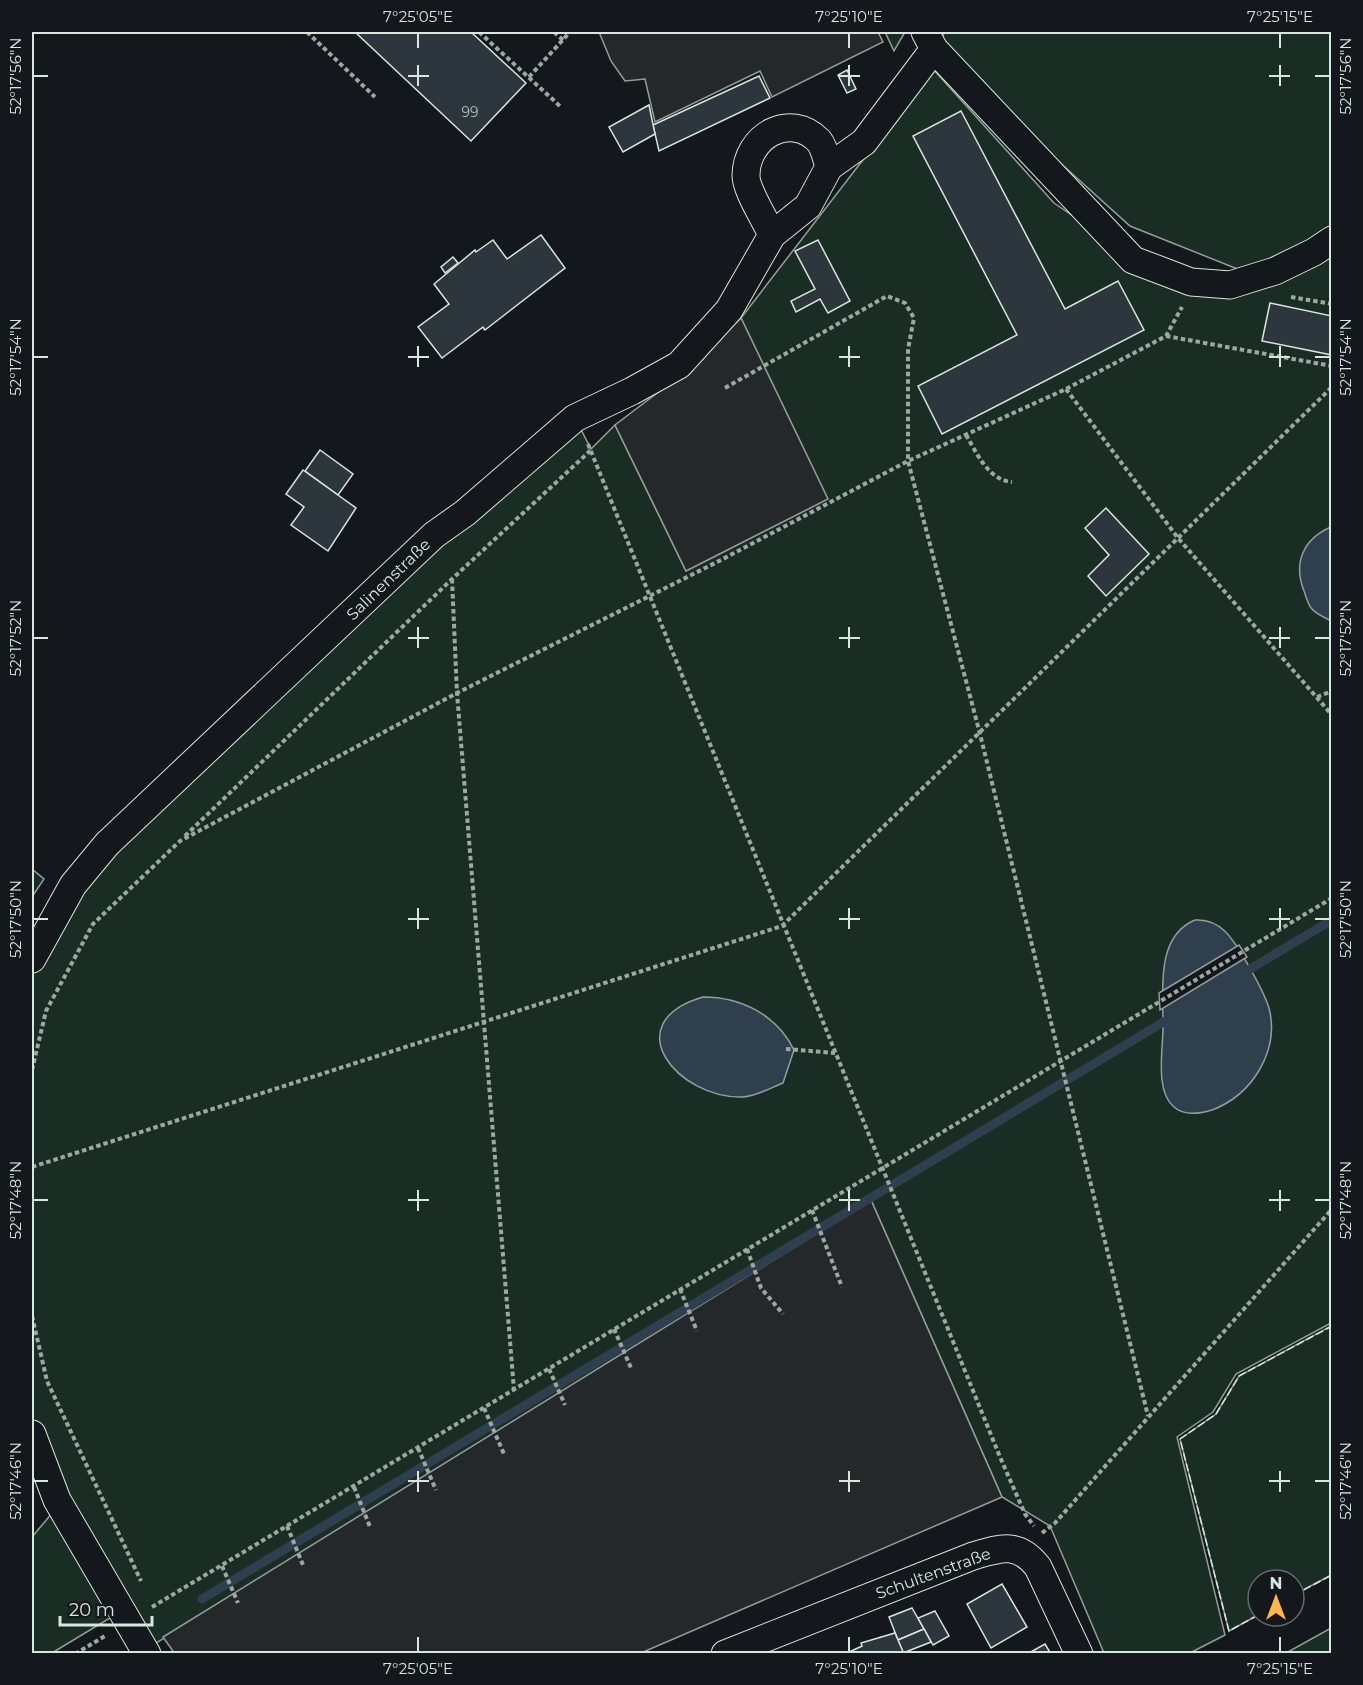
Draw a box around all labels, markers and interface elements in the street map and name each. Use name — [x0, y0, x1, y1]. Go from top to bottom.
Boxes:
text: 7°25'05"E — [383, 7, 453, 26]
text: 7°25'10"E — [815, 7, 883, 26]
text: 7°25'15"E — [1247, 7, 1313, 26]
text: 52°17'56"N — [6, 38, 25, 115]
text: 52°17'56"N — [1336, 38, 1355, 115]
house number: 99 — [461, 103, 479, 121]
text: 52°17'54"N — [6, 318, 25, 396]
text: 52°17'54"N — [1336, 318, 1355, 396]
street label: Salinenstraße — [343, 535, 434, 624]
text: 52°17'52"N — [6, 600, 25, 676]
text: 52°17'52"N — [1336, 600, 1355, 676]
text: 52°17'50"N — [6, 880, 25, 958]
text: 52°17'50"N — [1336, 880, 1355, 958]
text: 52°17'48"N — [6, 1161, 25, 1239]
text: 52°17'48"N — [1336, 1161, 1355, 1239]
text: 52°17'46"N — [6, 1442, 25, 1520]
text: 52°17'46"N — [1336, 1442, 1355, 1520]
street label: Schultenstraße — [873, 1544, 993, 1603]
north arrow — [1246, 1568, 1306, 1628]
text: N — [1270, 1574, 1282, 1593]
scale bar — [60, 1589, 152, 1627]
text: 20 m — [69, 1599, 115, 1621]
text: 7°25'05"E — [383, 1659, 453, 1678]
text: 7°25'10"E — [815, 1659, 883, 1678]
text: 7°25'15"E — [1247, 1659, 1313, 1678]

